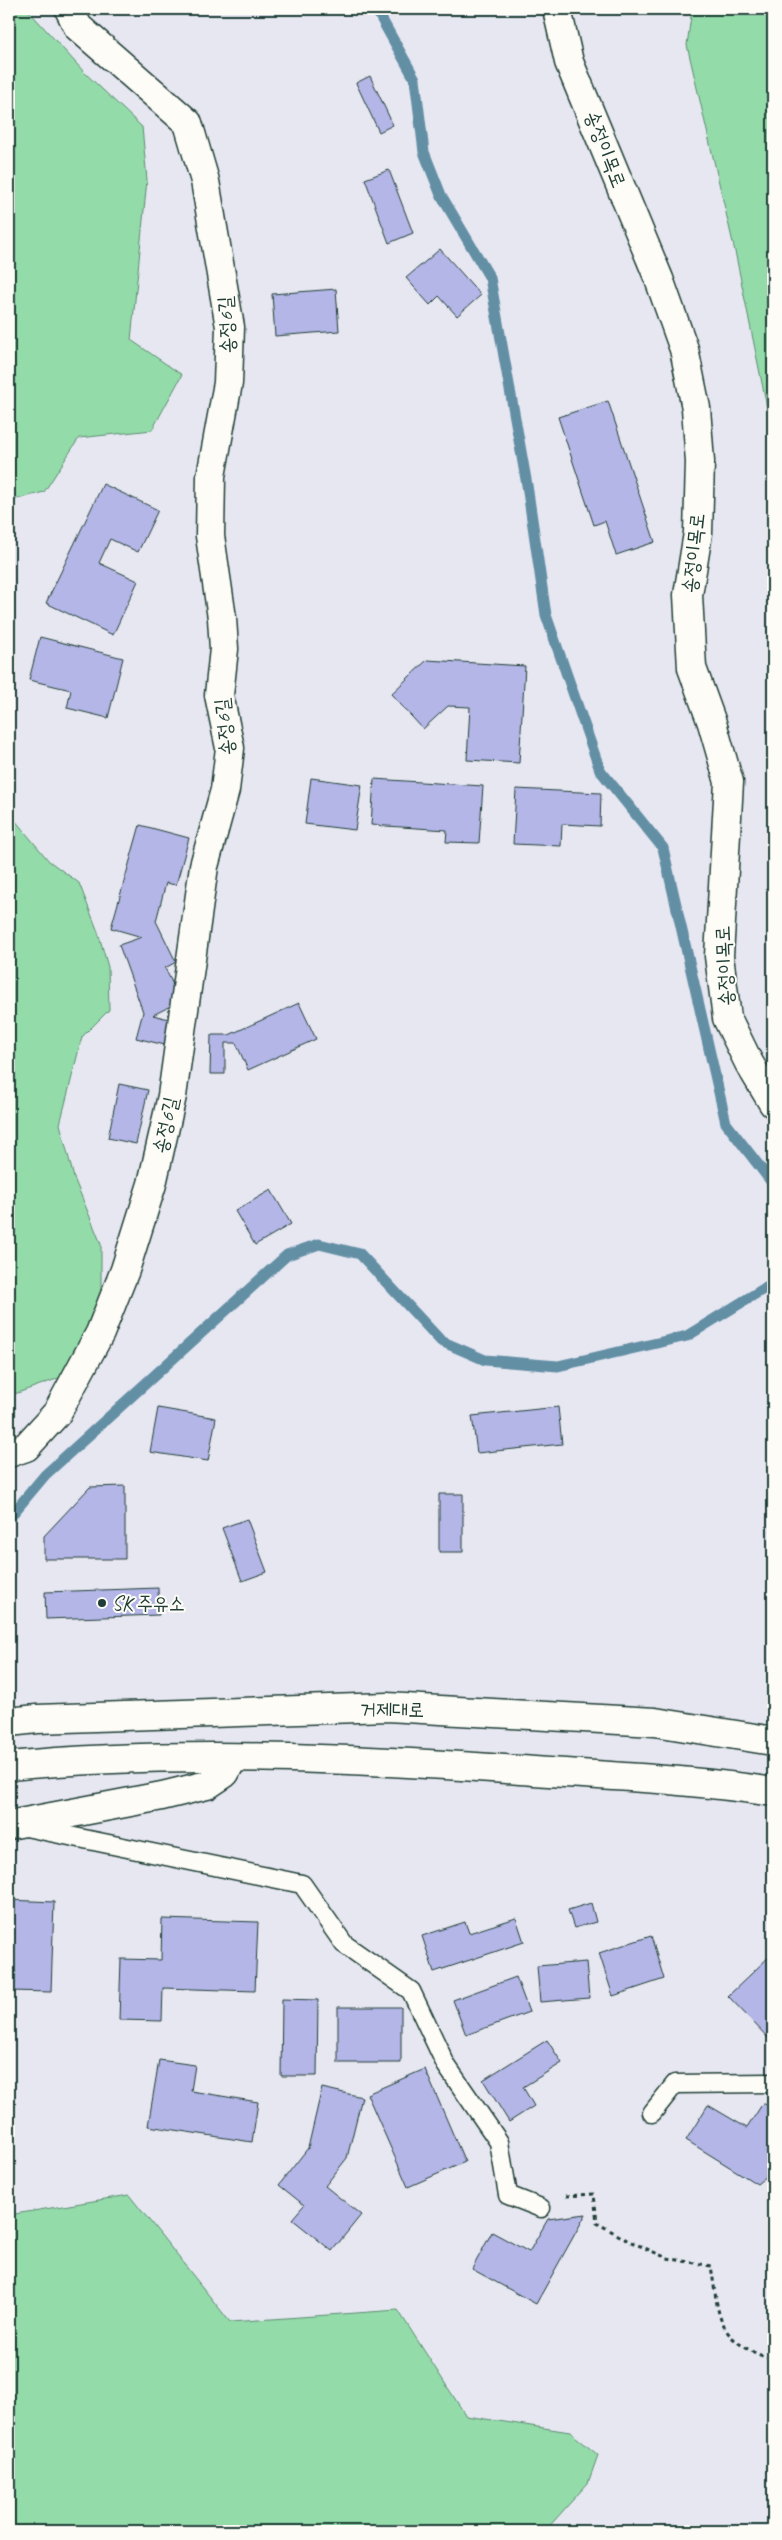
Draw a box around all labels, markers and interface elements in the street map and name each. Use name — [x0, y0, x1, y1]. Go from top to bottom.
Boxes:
street label: 송정이목로 — [579, 107, 632, 191]
street label: 송정6길 — [213, 296, 240, 354]
street label: 송정이목로 — [677, 512, 710, 594]
street label: 송정6길 — [209, 697, 240, 757]
street label: 송정이목로 — [710, 925, 739, 1007]
street label: 송정6길 — [147, 1094, 184, 1156]
place label: SK 주유소 — [112, 1591, 185, 1616]
marker: SK 주유소 — [96, 1597, 108, 1609]
street label: 거제대로 — [360, 1696, 424, 1723]

